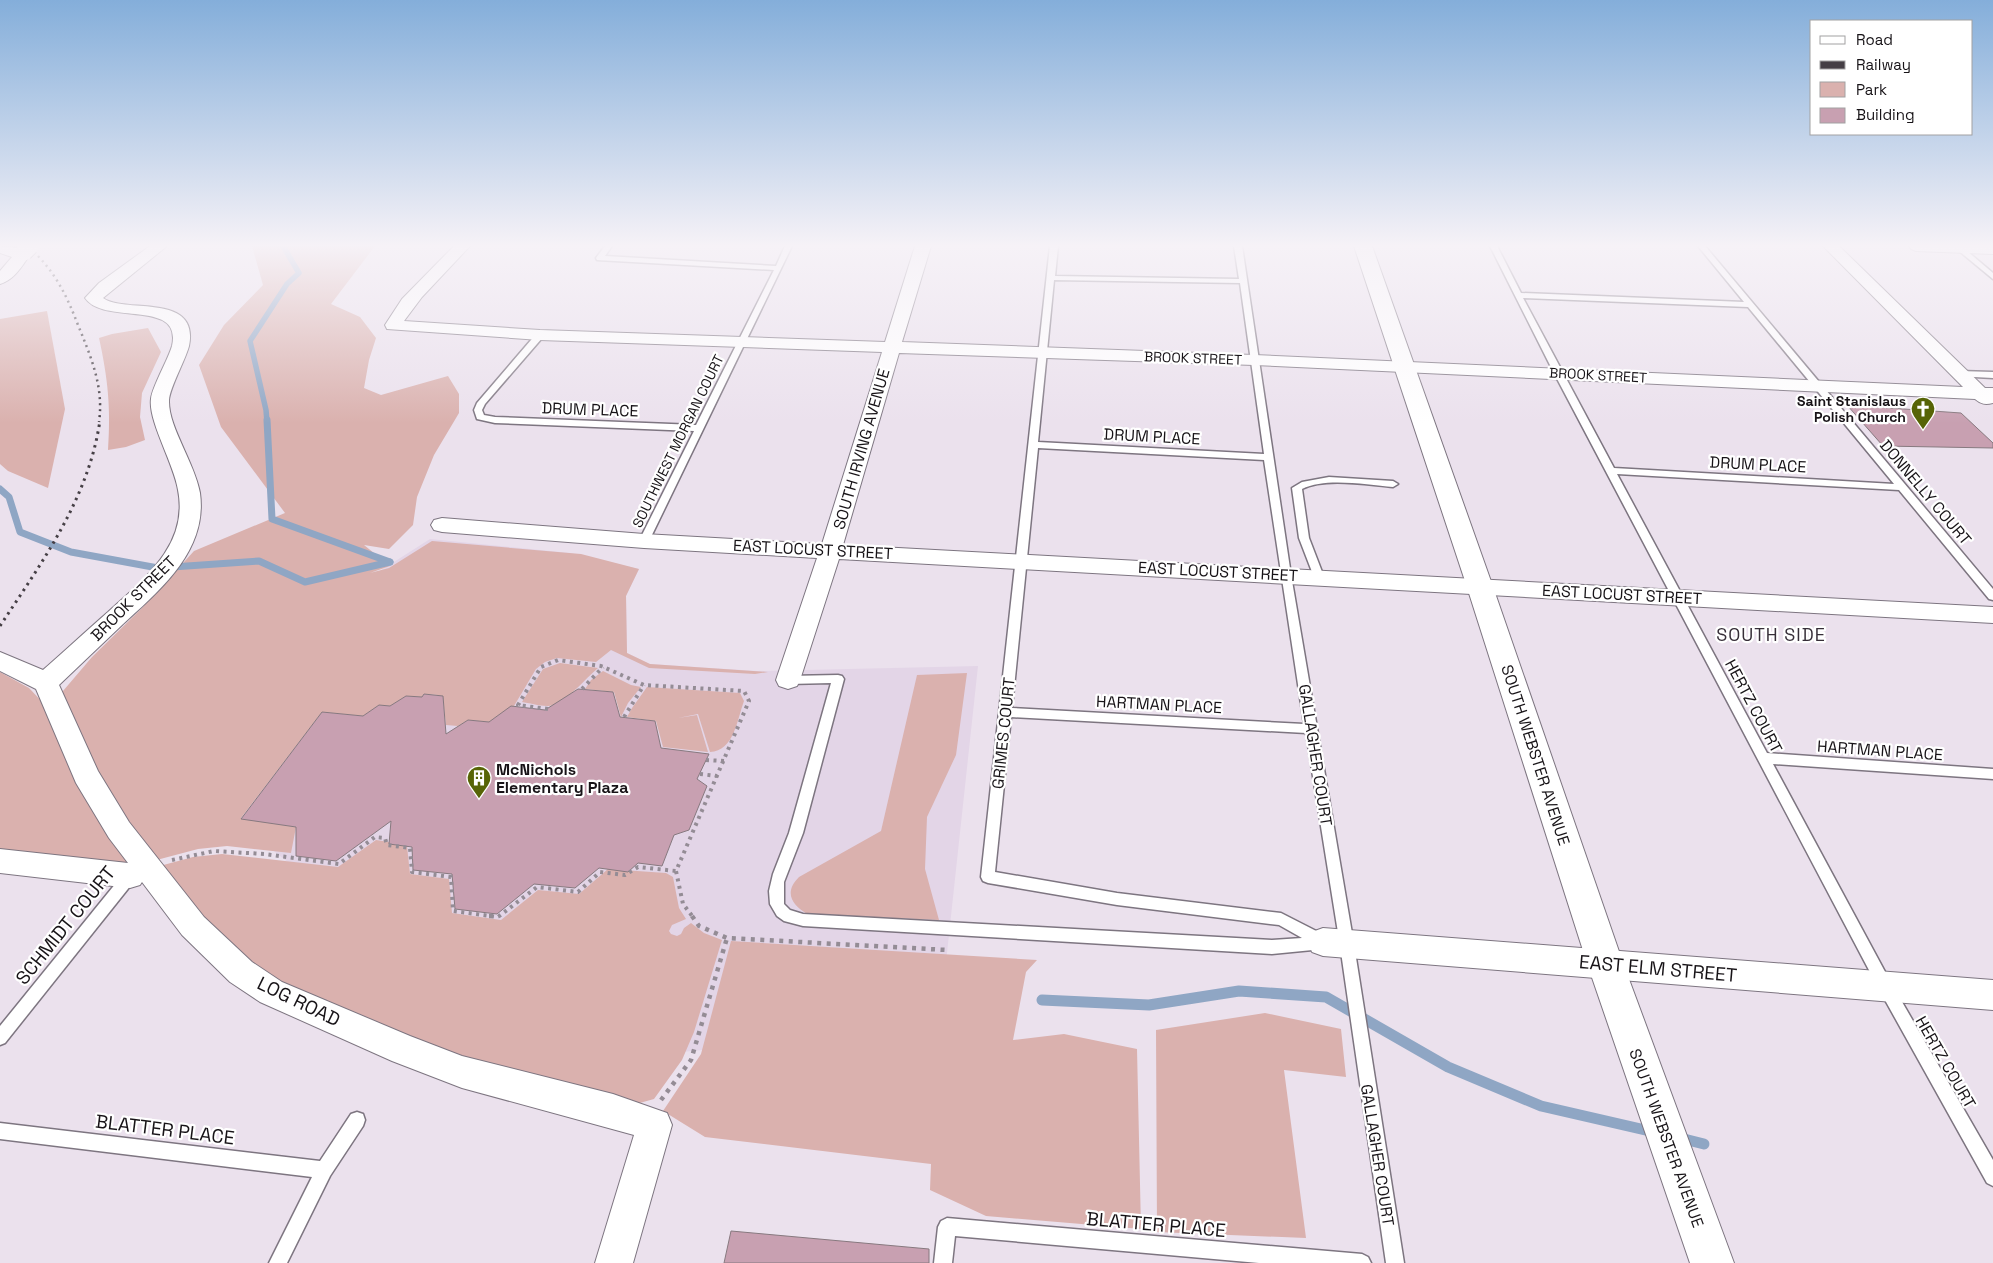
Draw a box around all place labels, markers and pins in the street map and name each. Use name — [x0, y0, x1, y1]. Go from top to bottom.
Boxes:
place label: Saint Stanislaus Polish Church — [1797, 392, 1906, 426]
church icon: Saint Stanislaus Polish Church — [1910, 396, 1936, 430]
place label: McNichols Elementary Plaza — [496, 759, 628, 798]
building icon: McNichols Elementary Plaza — [466, 765, 492, 799]

